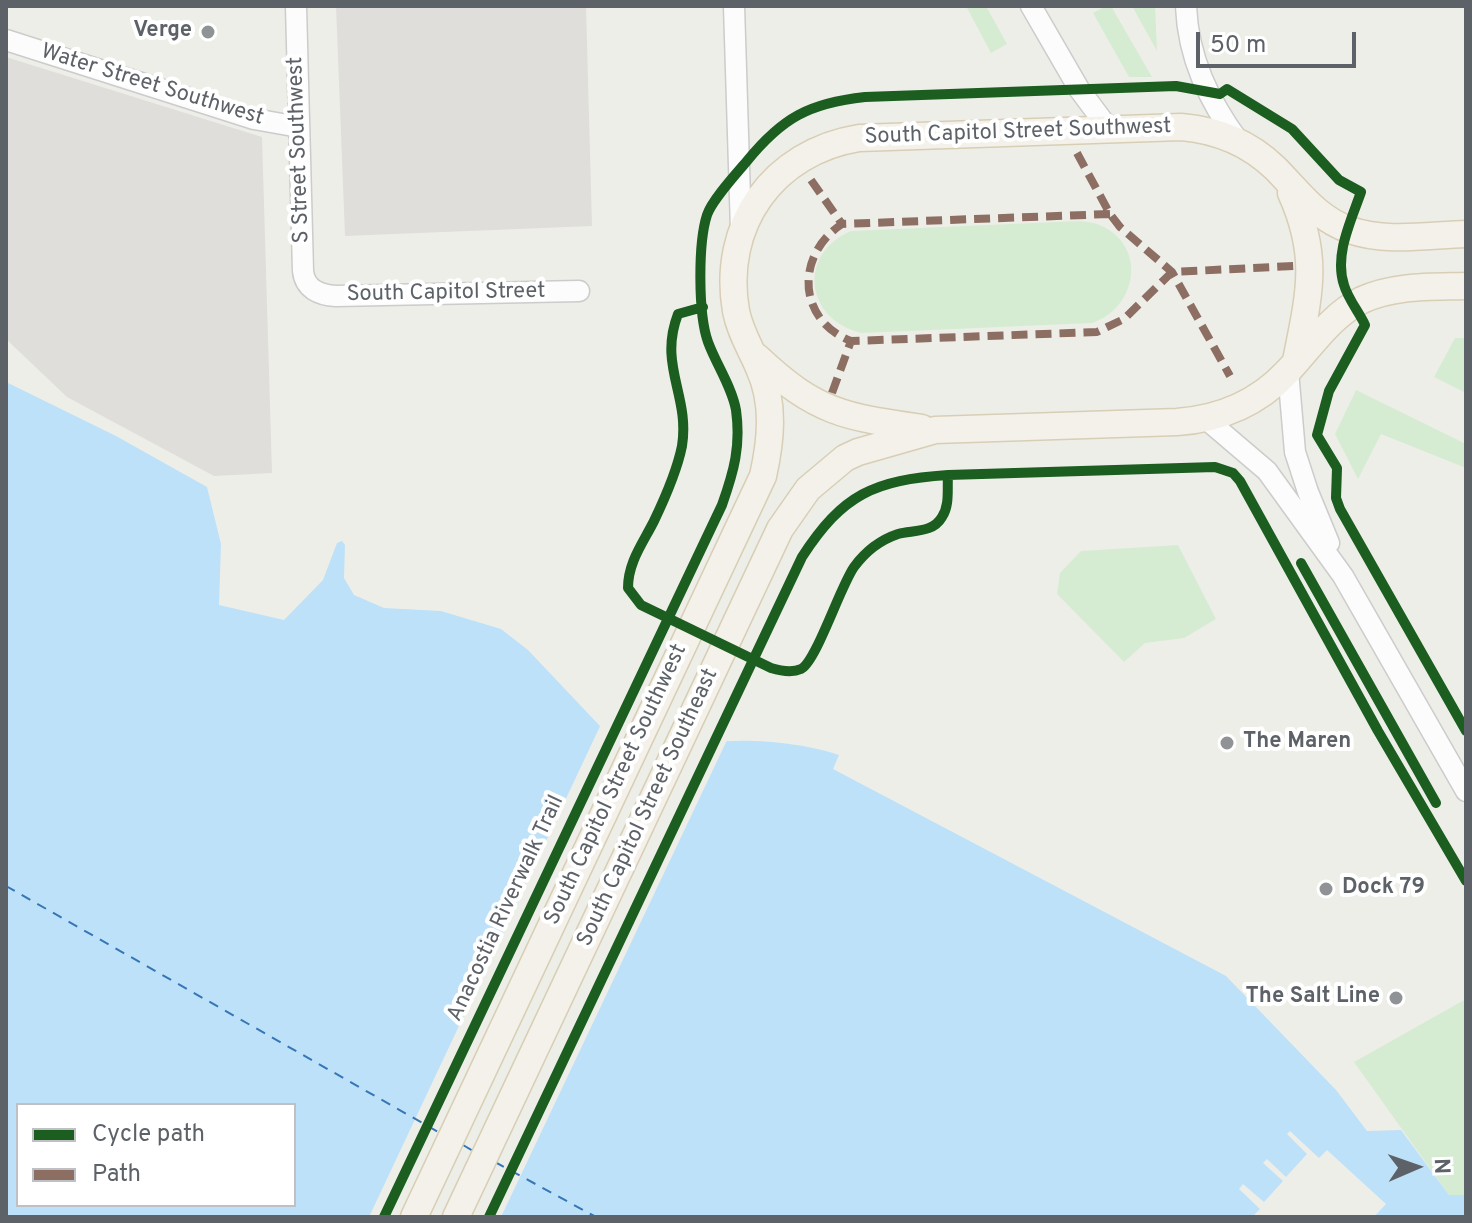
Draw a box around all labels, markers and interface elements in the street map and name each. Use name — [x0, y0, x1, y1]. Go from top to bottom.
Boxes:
scale bar — [1200, 16, 1360, 66]
place label: Verge — [133, 19, 192, 45]
marker: Verge — [199, 23, 217, 41]
text: 50 m — [1210, 31, 1266, 61]
street label: Water Street Southwest — [37, 39, 267, 133]
street label: S Street Southwest — [284, 56, 316, 244]
street label: South Capitol Street Southwest — [864, 114, 1172, 152]
street label: South Capitol Street — [346, 279, 546, 309]
street label: South Capitol Street Southwest — [540, 640, 694, 930]
street label: South Capitol Street Southeast — [573, 665, 725, 951]
place label: The Maren — [1243, 730, 1351, 756]
marker: The Maren — [1218, 734, 1236, 752]
street label: Anacostia Riverwalk Trail — [443, 792, 571, 1026]
place label: Dock 79 — [1342, 876, 1425, 902]
marker: Dock 79 — [1317, 880, 1335, 898]
place label: The Salt Line — [1246, 985, 1380, 1011]
marker: The Salt Line — [1387, 989, 1405, 1007]
legend — [16, 1103, 296, 1207]
text: Cycle path — [92, 1120, 205, 1150]
north arrow — [1376, 1127, 1456, 1207]
text: N — [1427, 1158, 1454, 1175]
text: Path — [92, 1160, 141, 1190]

